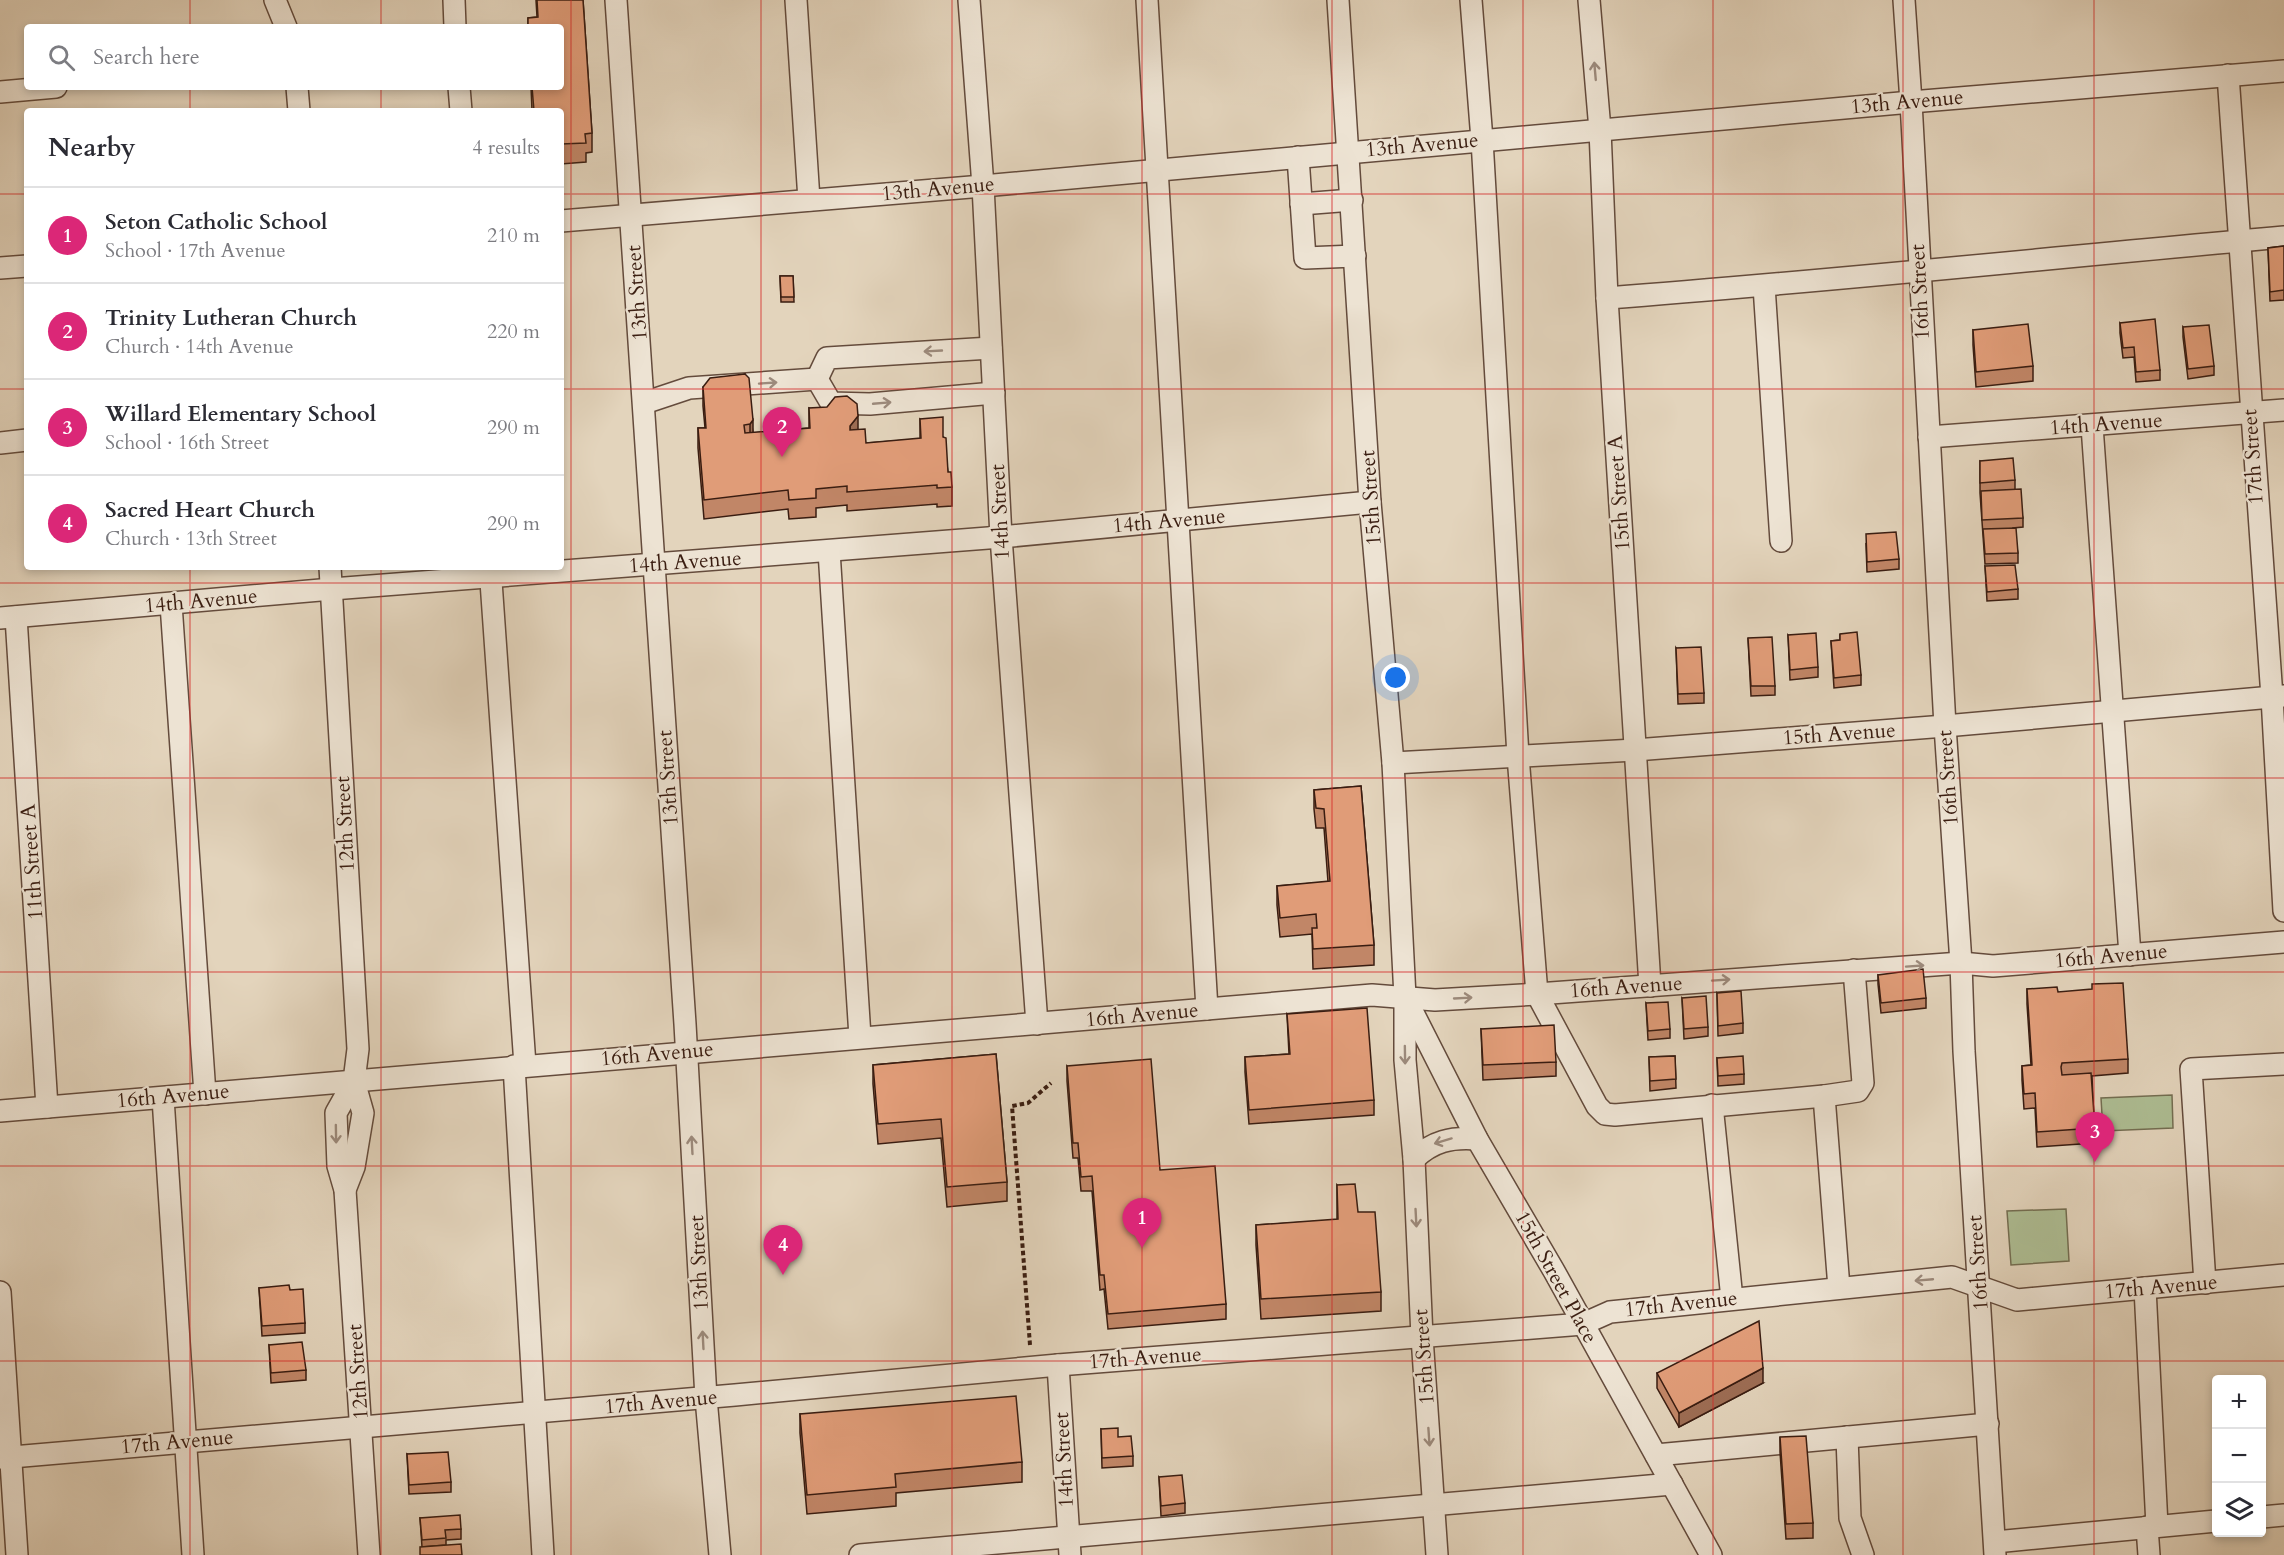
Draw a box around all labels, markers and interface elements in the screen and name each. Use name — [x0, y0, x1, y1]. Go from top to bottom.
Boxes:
search box — [24, 24, 564, 90]
icon: search — [45, 41, 78, 74]
text: Search here — [93, 42, 200, 72]
one-way arrow — [1590, 62, 1601, 82]
street label: 13th Avenue — [1849, 83, 1965, 121]
street label: 13th Avenue — [1364, 126, 1480, 164]
text: Nearby — [48, 130, 136, 165]
text: 4 results — [472, 134, 540, 161]
street label: 13th Avenue — [880, 170, 996, 208]
text: Seton Catholic School — [105, 207, 327, 237]
text: 1 — [62, 222, 73, 249]
text: 210 m — [487, 222, 540, 249]
text: School · 17th Avenue — [105, 237, 286, 264]
street label: 16th Street — [1903, 243, 1937, 341]
street label: 13th Street — [619, 244, 655, 342]
text: Trinity Lutheran Church — [105, 303, 357, 333]
text: 2 — [62, 318, 73, 345]
text: 220 m — [487, 318, 540, 345]
text: Church · 14th Avenue — [105, 333, 293, 360]
one-way arrow — [923, 346, 943, 357]
one-way arrow — [758, 377, 778, 388]
one-way arrow — [872, 397, 892, 408]
text: Willard Elementary School — [105, 399, 376, 429]
street label: 14th Avenue — [2048, 406, 2164, 442]
pin: 2 — [762, 408, 802, 457]
street label: 17th Street — [2235, 408, 2271, 506]
text: 3 — [62, 414, 73, 441]
text: 290 m — [487, 414, 540, 441]
text: School · 16th Street — [105, 429, 269, 456]
street label: 15th Street A — [1600, 434, 1638, 552]
street label: 15th Street — [1353, 449, 1389, 547]
street label: 14th Street — [983, 463, 1017, 561]
text: Sacred Heart Church — [105, 495, 315, 525]
street label: 14th Avenue — [1111, 502, 1227, 540]
text: 4 — [62, 510, 73, 537]
text: 290 m — [487, 510, 540, 537]
text: Church · 13th Street — [105, 525, 277, 552]
street label: 14th Avenue — [627, 544, 743, 580]
street label: 14th Avenue — [143, 582, 259, 620]
your location — [1381, 663, 1410, 692]
street label: 15th Avenue — [1781, 716, 1897, 752]
street label: 13th Street — [650, 729, 686, 827]
street label: 16th Street — [1930, 729, 1966, 827]
street label: 12th Street — [328, 775, 362, 873]
street label: 11th Street A — [13, 803, 51, 921]
street label: 16th Avenue — [2053, 937, 2169, 975]
one-way arrow — [1905, 960, 1924, 971]
street label: 16th Avenue — [1568, 969, 1684, 1005]
one-way arrow — [1710, 974, 1730, 985]
one-way arrow — [1453, 993, 1473, 1004]
street label: 16th Avenue — [1084, 996, 1200, 1034]
street label: 16th Avenue — [599, 1035, 715, 1073]
one-way arrow — [1399, 1045, 1411, 1065]
street label: 16th Avenue — [115, 1077, 231, 1115]
pin: 3 — [2076, 1112, 2114, 1162]
one-way arrow — [330, 1123, 342, 1143]
one-way arrow — [686, 1135, 697, 1155]
one-way arrow — [1434, 1137, 1453, 1148]
pin: 1 — [1122, 1198, 1162, 1248]
street label: 15th Street Place — [1508, 1206, 1604, 1348]
one-way arrow — [1411, 1207, 1422, 1227]
street label: 13th Street — [682, 1214, 716, 1312]
street label: 16th Street — [1960, 1214, 1996, 1312]
pin: 4 — [764, 1226, 802, 1275]
street label: 17th Avenue — [2103, 1268, 2219, 1306]
one-way arrow — [1914, 1275, 1934, 1286]
street label: 17th Avenue — [1623, 1284, 1739, 1324]
street label: 15th Street — [1406, 1308, 1442, 1406]
street label: 12th Street — [340, 1323, 376, 1421]
one-way arrow — [697, 1330, 708, 1350]
street label: 17th Avenue — [1087, 1340, 1203, 1376]
map controls — [2212, 1375, 2266, 1537]
button: + — [2212, 1375, 2266, 1429]
street label: 17th Avenue — [603, 1383, 719, 1421]
street label: 14th Street — [1047, 1411, 1081, 1509]
street label: 17th Avenue — [119, 1423, 235, 1461]
one-way arrow — [1424, 1426, 1435, 1446]
button: − — [2212, 1429, 2266, 1483]
button: layers — [2212, 1483, 2266, 1537]

